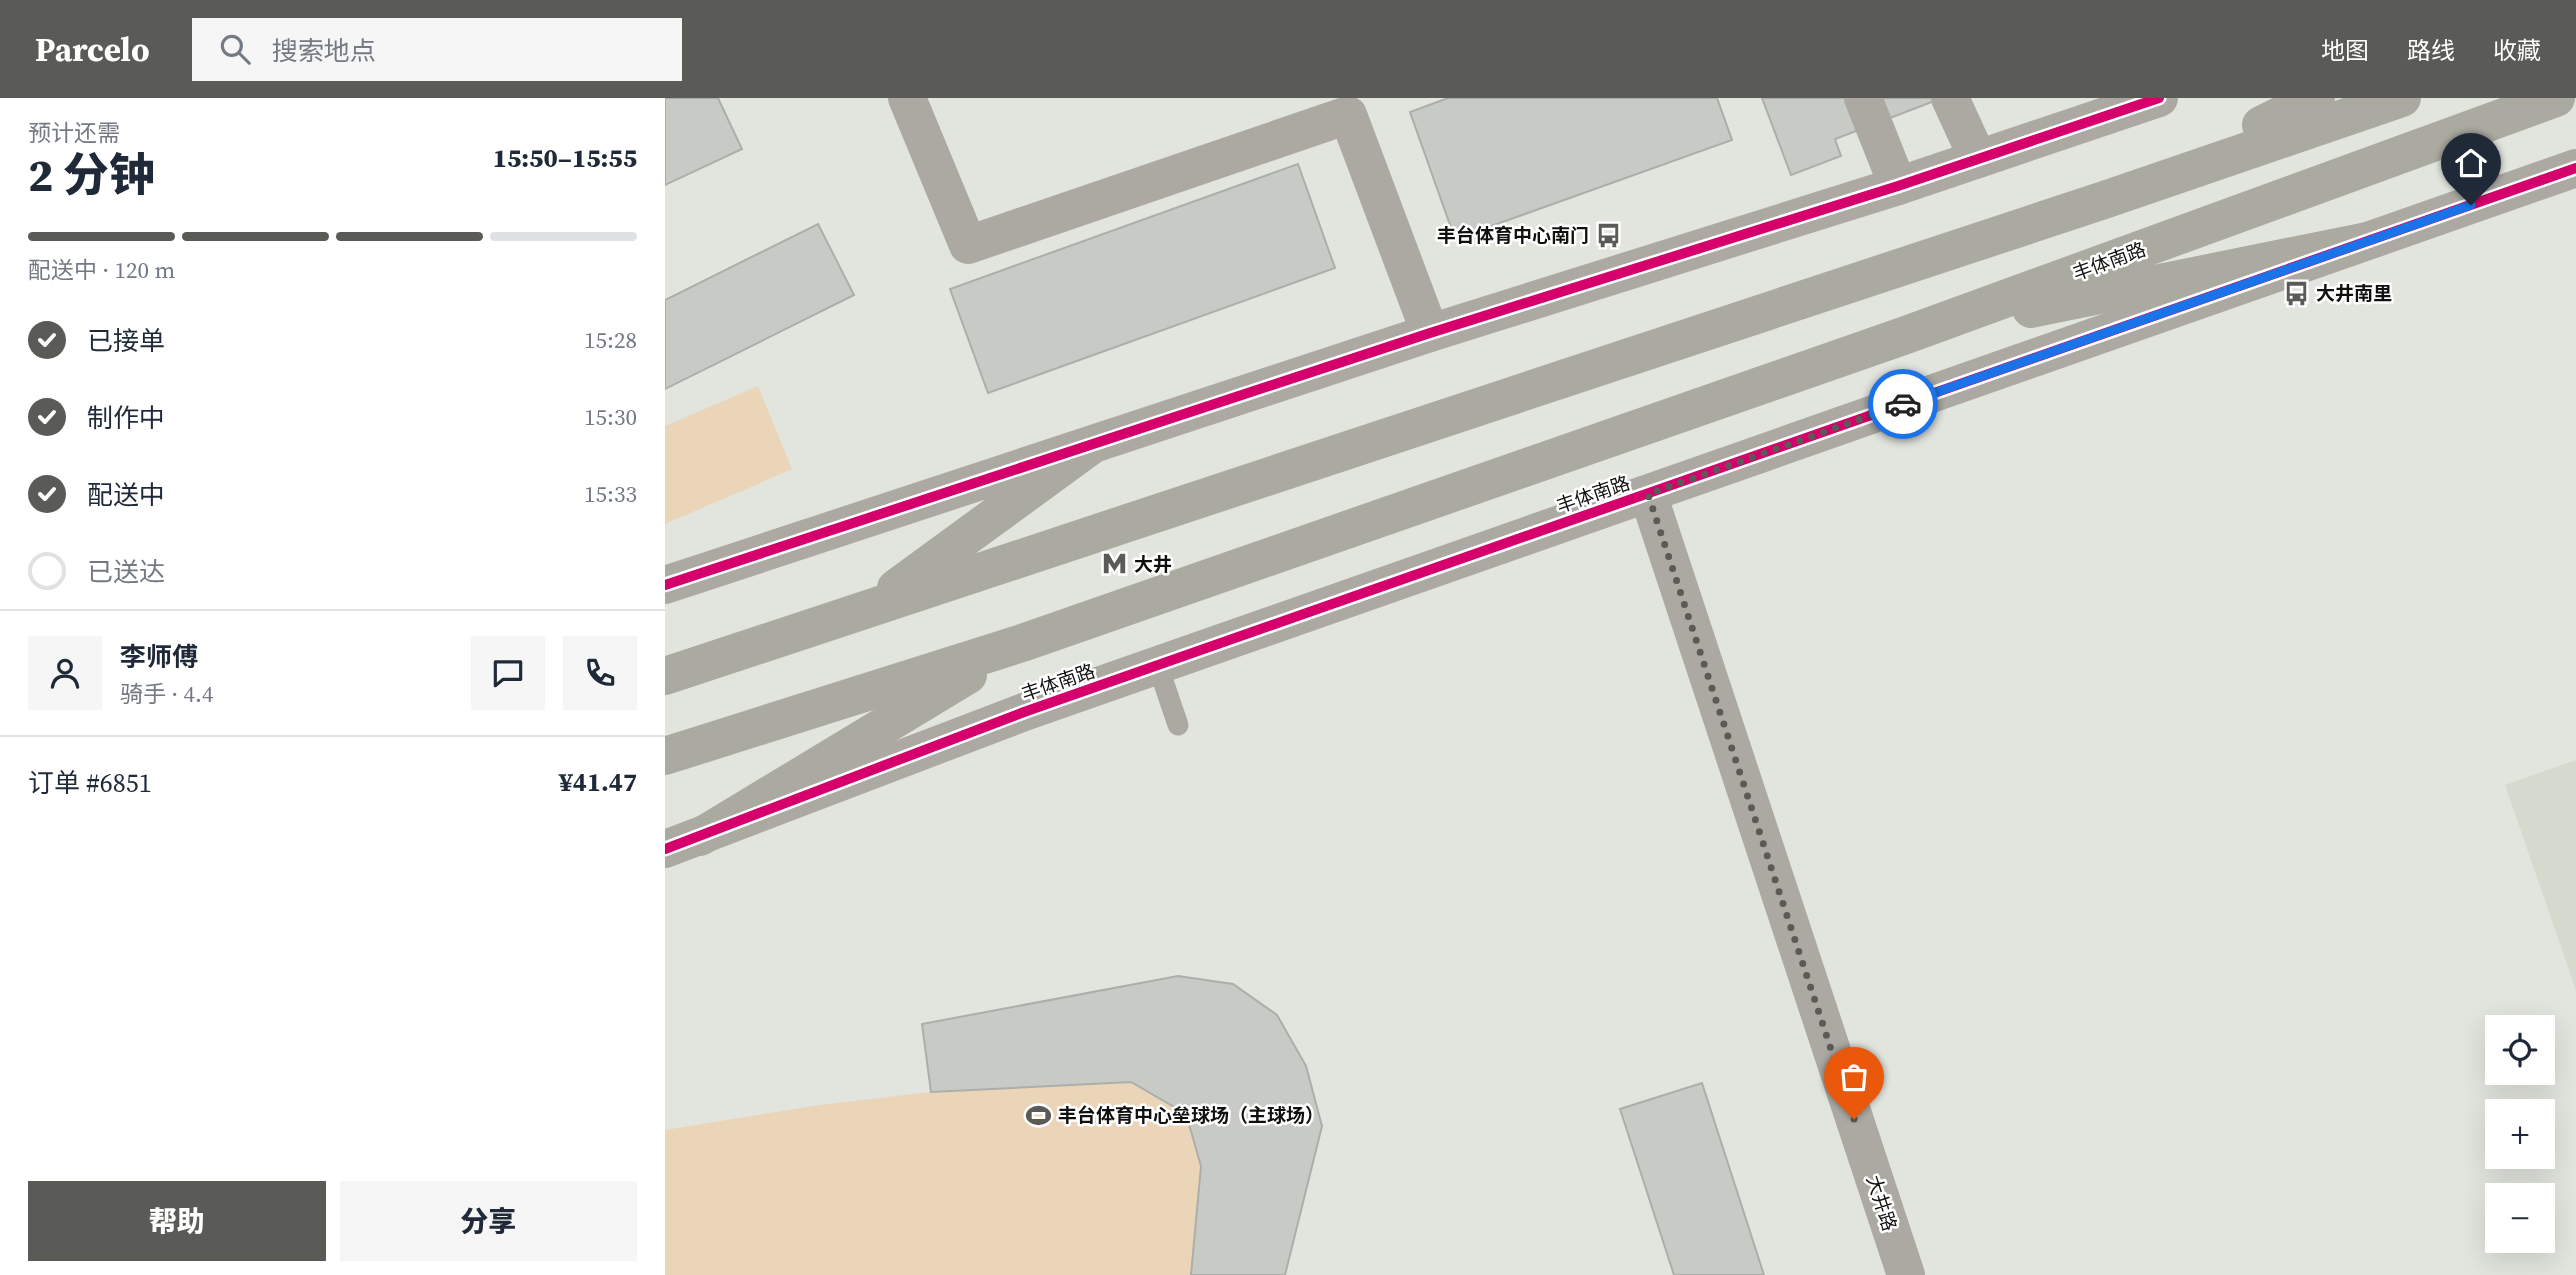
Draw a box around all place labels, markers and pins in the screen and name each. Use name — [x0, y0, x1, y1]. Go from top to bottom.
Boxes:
pin — [2441, 133, 2501, 205]
bus stop icon: 丰台体育中心南门 — [1595, 221, 1623, 249]
place label: 丰台体育中心南门 — [1437, 222, 1589, 248]
bus stop icon: 大井南里 — [2282, 279, 2310, 307]
place label: 大井南里 — [2316, 280, 2392, 306]
metro station icon: 大井 — [1100, 550, 1128, 578]
place label: 大井 — [1134, 551, 1172, 577]
pin — [1824, 1047, 1884, 1119]
sports icon: 丰台体育中心垒球场（主球场） — [1024, 1101, 1052, 1129]
place label: 丰台体育中心垒球场（主球场） — [1058, 1102, 1324, 1128]

